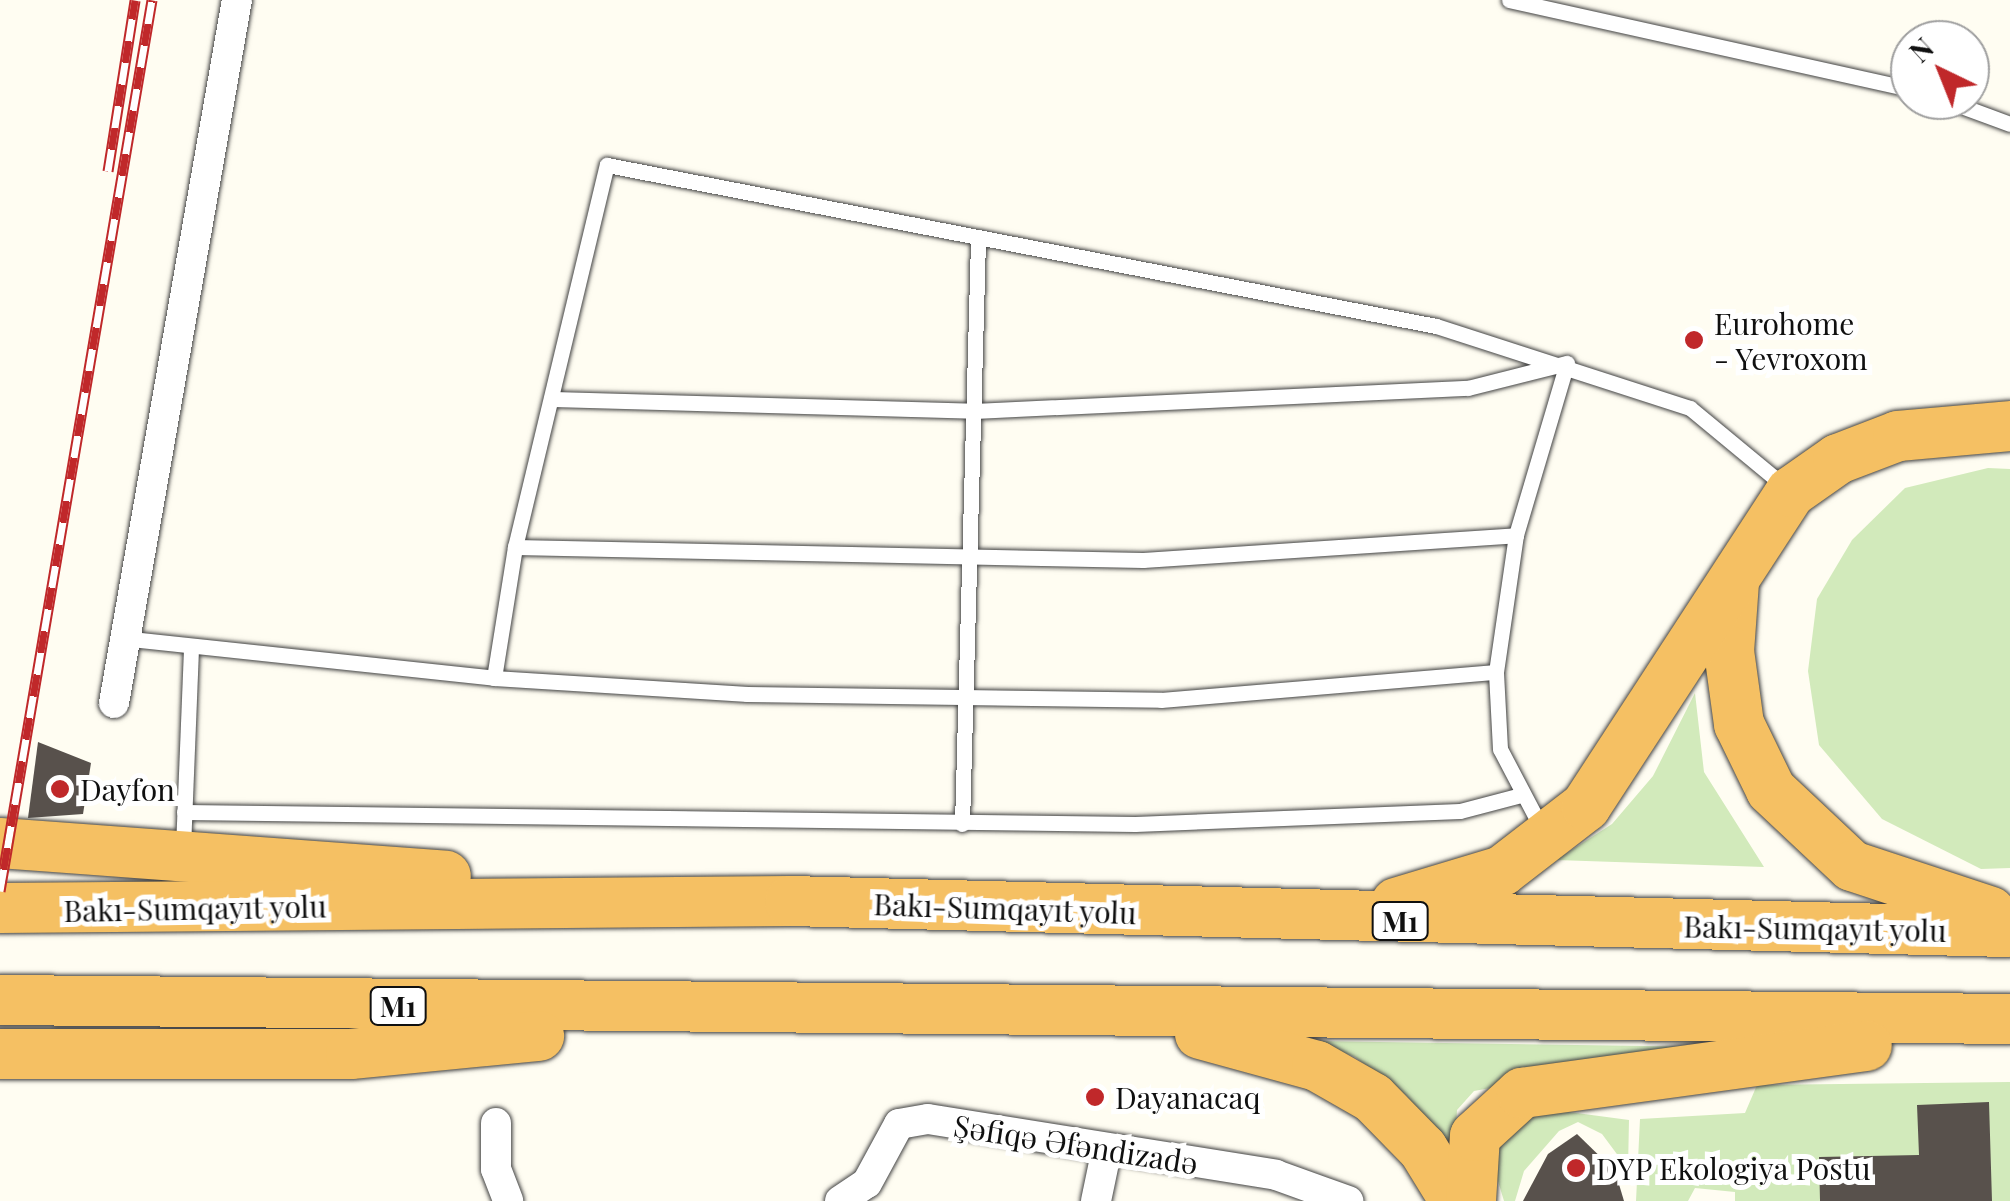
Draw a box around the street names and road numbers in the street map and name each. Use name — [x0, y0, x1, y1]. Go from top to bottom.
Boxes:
street label: Bakı-Sumqayıt yolu — [872, 885, 1138, 931]
street label: Bakı-Sumqayıt yolu — [63, 888, 327, 928]
road number: M1 — [1370, 898, 1430, 944]
street label: Bakı-Sumqayıt yolu — [1683, 908, 1947, 948]
road number: M1 — [368, 983, 428, 1029]
street label: Şəfiqə Əfəndizadə — [951, 1107, 1201, 1181]

